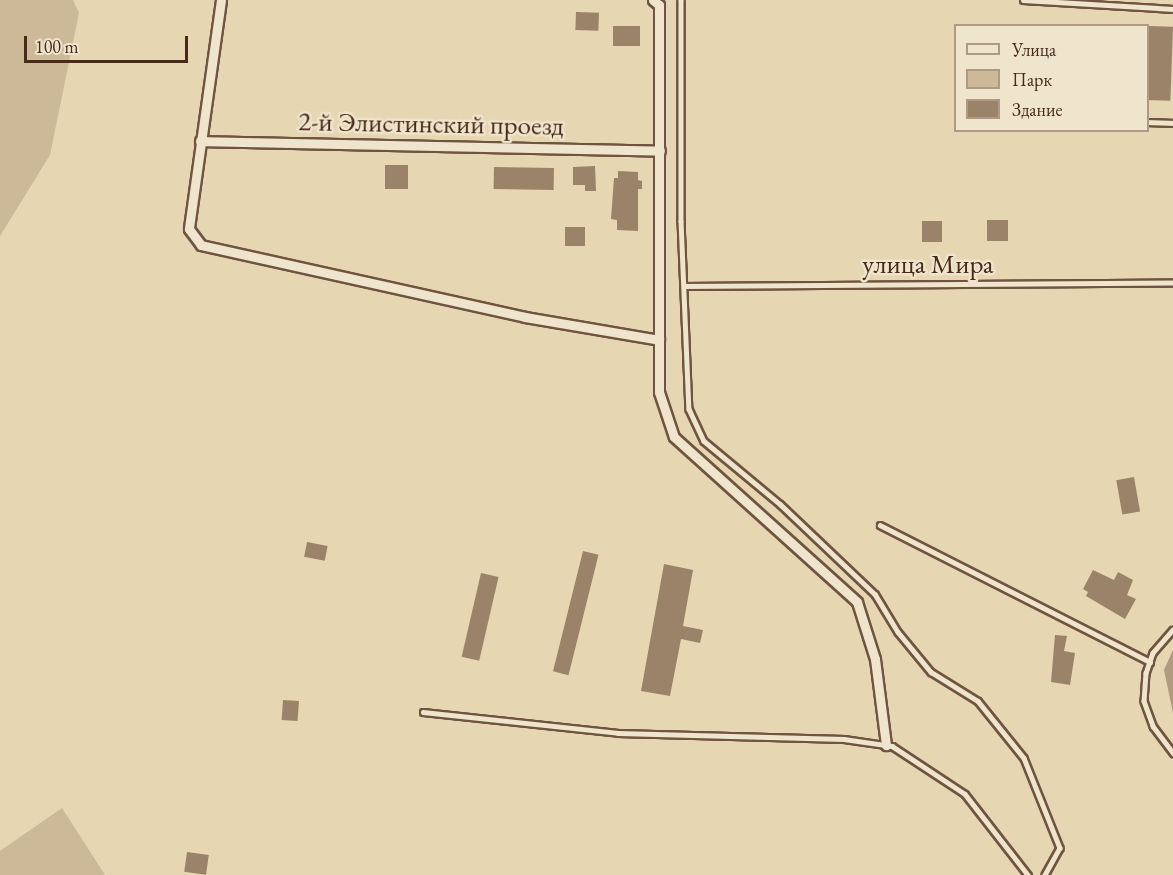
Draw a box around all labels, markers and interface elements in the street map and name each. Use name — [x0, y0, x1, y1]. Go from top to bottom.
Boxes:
scale bar — [27, 24, 190, 62]
legend — [954, 24, 1149, 132]
text: 100 m — [35, 35, 79, 58]
text: Улица — [1012, 38, 1056, 61]
text: Парк — [1012, 68, 1052, 91]
text: Здание — [1012, 98, 1062, 121]
street label: 2-й Элистинский проезд — [298, 104, 564, 142]
street label: улица Мира — [862, 248, 994, 280]

